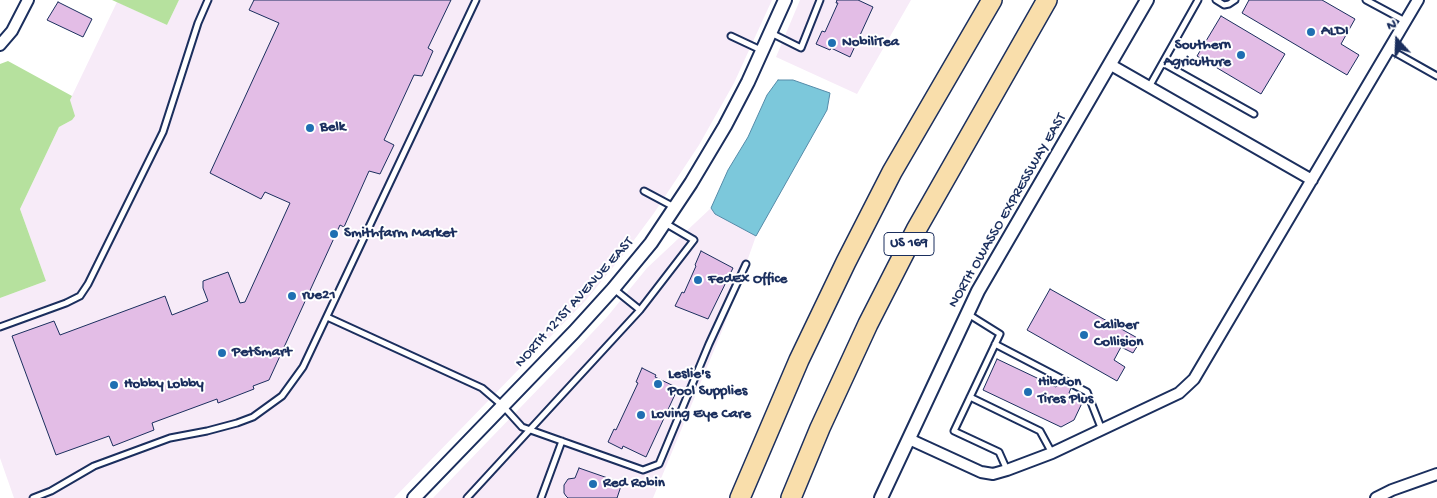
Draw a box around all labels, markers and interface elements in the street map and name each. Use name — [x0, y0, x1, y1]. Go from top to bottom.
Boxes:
north arrow — [1372, 15, 1422, 65]
text: N — [1384, 16, 1399, 35]
place label: ALDI — [1321, 23, 1349, 41]
marker: ALDI — [1305, 26, 1317, 38]
place label: NobiliTea — [842, 34, 899, 52]
marker: NobiliTea — [826, 37, 838, 49]
place label: Southern Agriculture — [1163, 37, 1231, 72]
marker: Southern Agriculture — [1235, 49, 1247, 61]
street label: NORTH OWASSO EXPRESSWAY EAST — [945, 111, 1071, 311]
place label: Belk — [320, 119, 345, 137]
marker: Belk — [304, 122, 316, 134]
place label: Smithfarm Market — [344, 225, 456, 243]
marker: Smithfarm Market — [328, 228, 340, 240]
road number: US 169 — [884, 232, 934, 255]
street label: NORTH 121ST AVENUE EAST — [512, 234, 638, 372]
place label: FedEx Office — [708, 271, 787, 289]
marker: FedEx Office — [692, 274, 704, 286]
place label: rue21 — [302, 287, 336, 305]
marker: rue21 — [286, 290, 298, 302]
place label: Caliber Collision — [1094, 317, 1143, 352]
marker: Caliber Collision — [1078, 329, 1090, 341]
place label: PetSmart — [232, 344, 292, 362]
marker: PetSmart — [216, 347, 228, 359]
place label: Leslie's Pool Supplies — [668, 366, 747, 401]
place label: Hibdon Tires Plus — [1038, 374, 1093, 409]
place label: Hobby Lobby — [124, 376, 204, 394]
marker: Leslie's Pool Supplies — [652, 378, 664, 390]
marker: Hobby Lobby — [108, 379, 120, 391]
marker: Hibdon Tires Plus — [1022, 386, 1034, 398]
place label: Loving Eye Care — [651, 406, 751, 424]
marker: Loving Eye Care — [635, 409, 647, 421]
place label: Red Robin — [603, 475, 665, 493]
marker: Red Robin — [587, 478, 599, 490]

